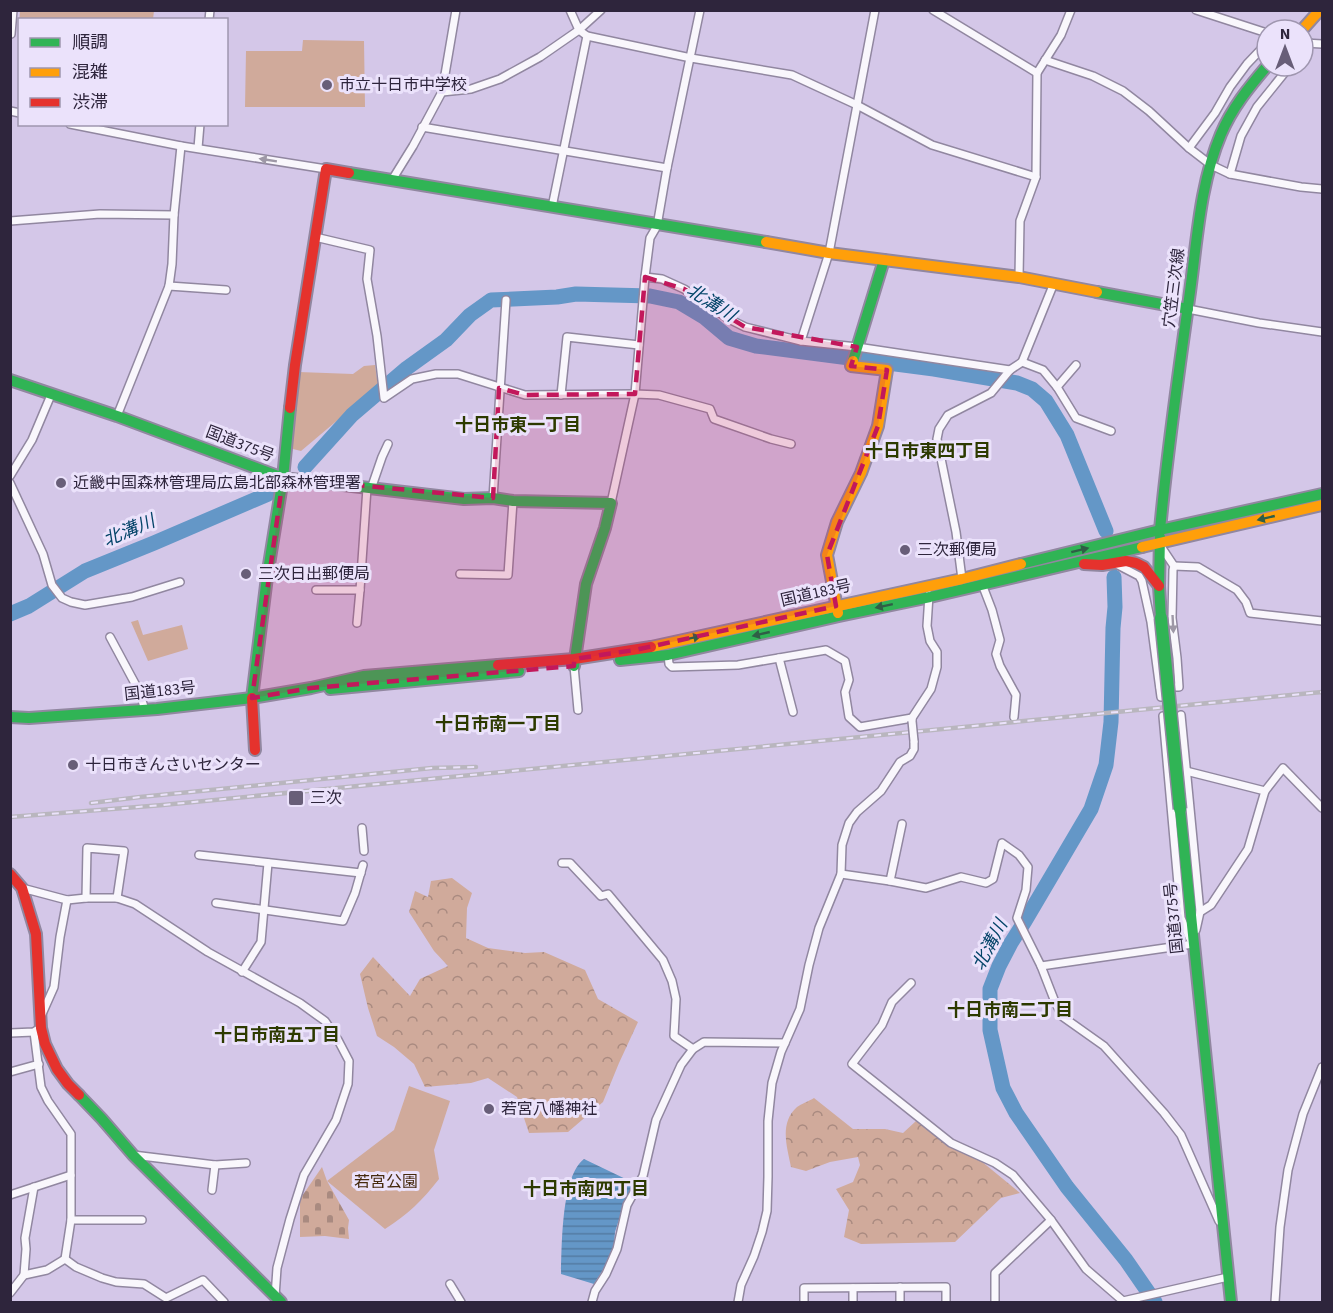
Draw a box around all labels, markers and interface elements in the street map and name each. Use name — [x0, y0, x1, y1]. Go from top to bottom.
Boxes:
legend — [18, 18, 228, 126]
north arrow — [1255, 18, 1315, 78]
text: N — [1280, 23, 1290, 45]
text: 順調 — [72, 30, 108, 55]
text: 混雑 — [72, 60, 108, 85]
place label: 市立十日市中学校 — [339, 74, 467, 96]
marker: 市立十日市中学校 — [320, 78, 334, 92]
text: 渋滞 — [72, 90, 108, 115]
one-way arrow — [259, 155, 278, 164]
street label: 穴笠三次線 — [1158, 247, 1190, 329]
water label: 北溝川 — [681, 278, 742, 329]
district label: 十日市東一丁目 — [455, 413, 581, 438]
street label: 国道375号 — [203, 421, 277, 467]
district label: 十日市東四丁目 — [865, 439, 991, 464]
place label: 近畿中国森林管理局広島北部森林管理署 — [73, 472, 361, 494]
marker: 近畿中国森林管理局広島北部森林管理署 — [54, 476, 68, 490]
water label: 北溝川 — [99, 508, 161, 553]
one-way arrow — [1256, 514, 1275, 524]
place label: 三次郵便局 — [917, 539, 997, 561]
marker: 三次郵便局 — [898, 543, 912, 557]
one-way arrow — [1071, 544, 1089, 554]
place label: 三次日出郵便局 — [258, 563, 370, 585]
marker: 三次日出郵便局 — [239, 567, 253, 581]
street label: 国道183号 — [779, 574, 853, 612]
one-way arrow — [875, 602, 894, 612]
one-way arrow — [1168, 615, 1178, 634]
one-way arrow — [752, 629, 771, 639]
one-way arrow — [683, 633, 702, 642]
street label: 国道183号 — [123, 676, 197, 706]
district label: 十日市南一丁目 — [435, 712, 561, 737]
place label: 十日市きんさいセンター — [85, 754, 261, 776]
marker: 十日市きんさいセンター — [66, 758, 80, 772]
place label: 三次 — [310, 787, 342, 809]
marker: 三次 — [287, 789, 305, 807]
street label: 国道375号 — [1159, 881, 1189, 955]
water label: 北溝川 — [966, 914, 1015, 975]
district label: 十日市南二丁目 — [947, 998, 1073, 1023]
district label: 十日市南五丁目 — [214, 1023, 340, 1048]
place label: 若宮八幡神社 — [501, 1098, 597, 1120]
marker: 若宮八幡神社 — [482, 1102, 496, 1116]
park label: 若宮公園 — [354, 1171, 418, 1193]
district label: 十日市南四丁目 — [523, 1177, 649, 1202]

